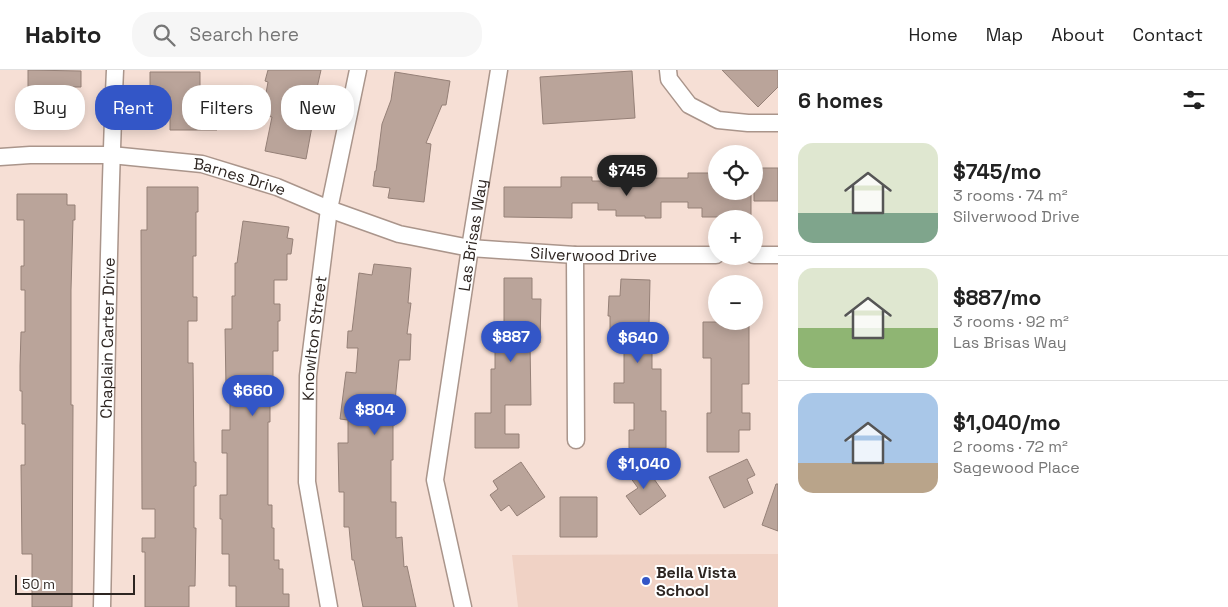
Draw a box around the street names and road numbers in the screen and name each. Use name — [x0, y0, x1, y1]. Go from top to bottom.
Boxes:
street label: Barnes Drive — [192, 153, 289, 201]
street label: Las Brisas Way — [454, 177, 492, 293]
street label: Silverwood Drive — [530, 242, 657, 266]
street label: Chaplain Carter Drive — [96, 257, 120, 419]
street label: Knowlton Street — [298, 275, 332, 401]

